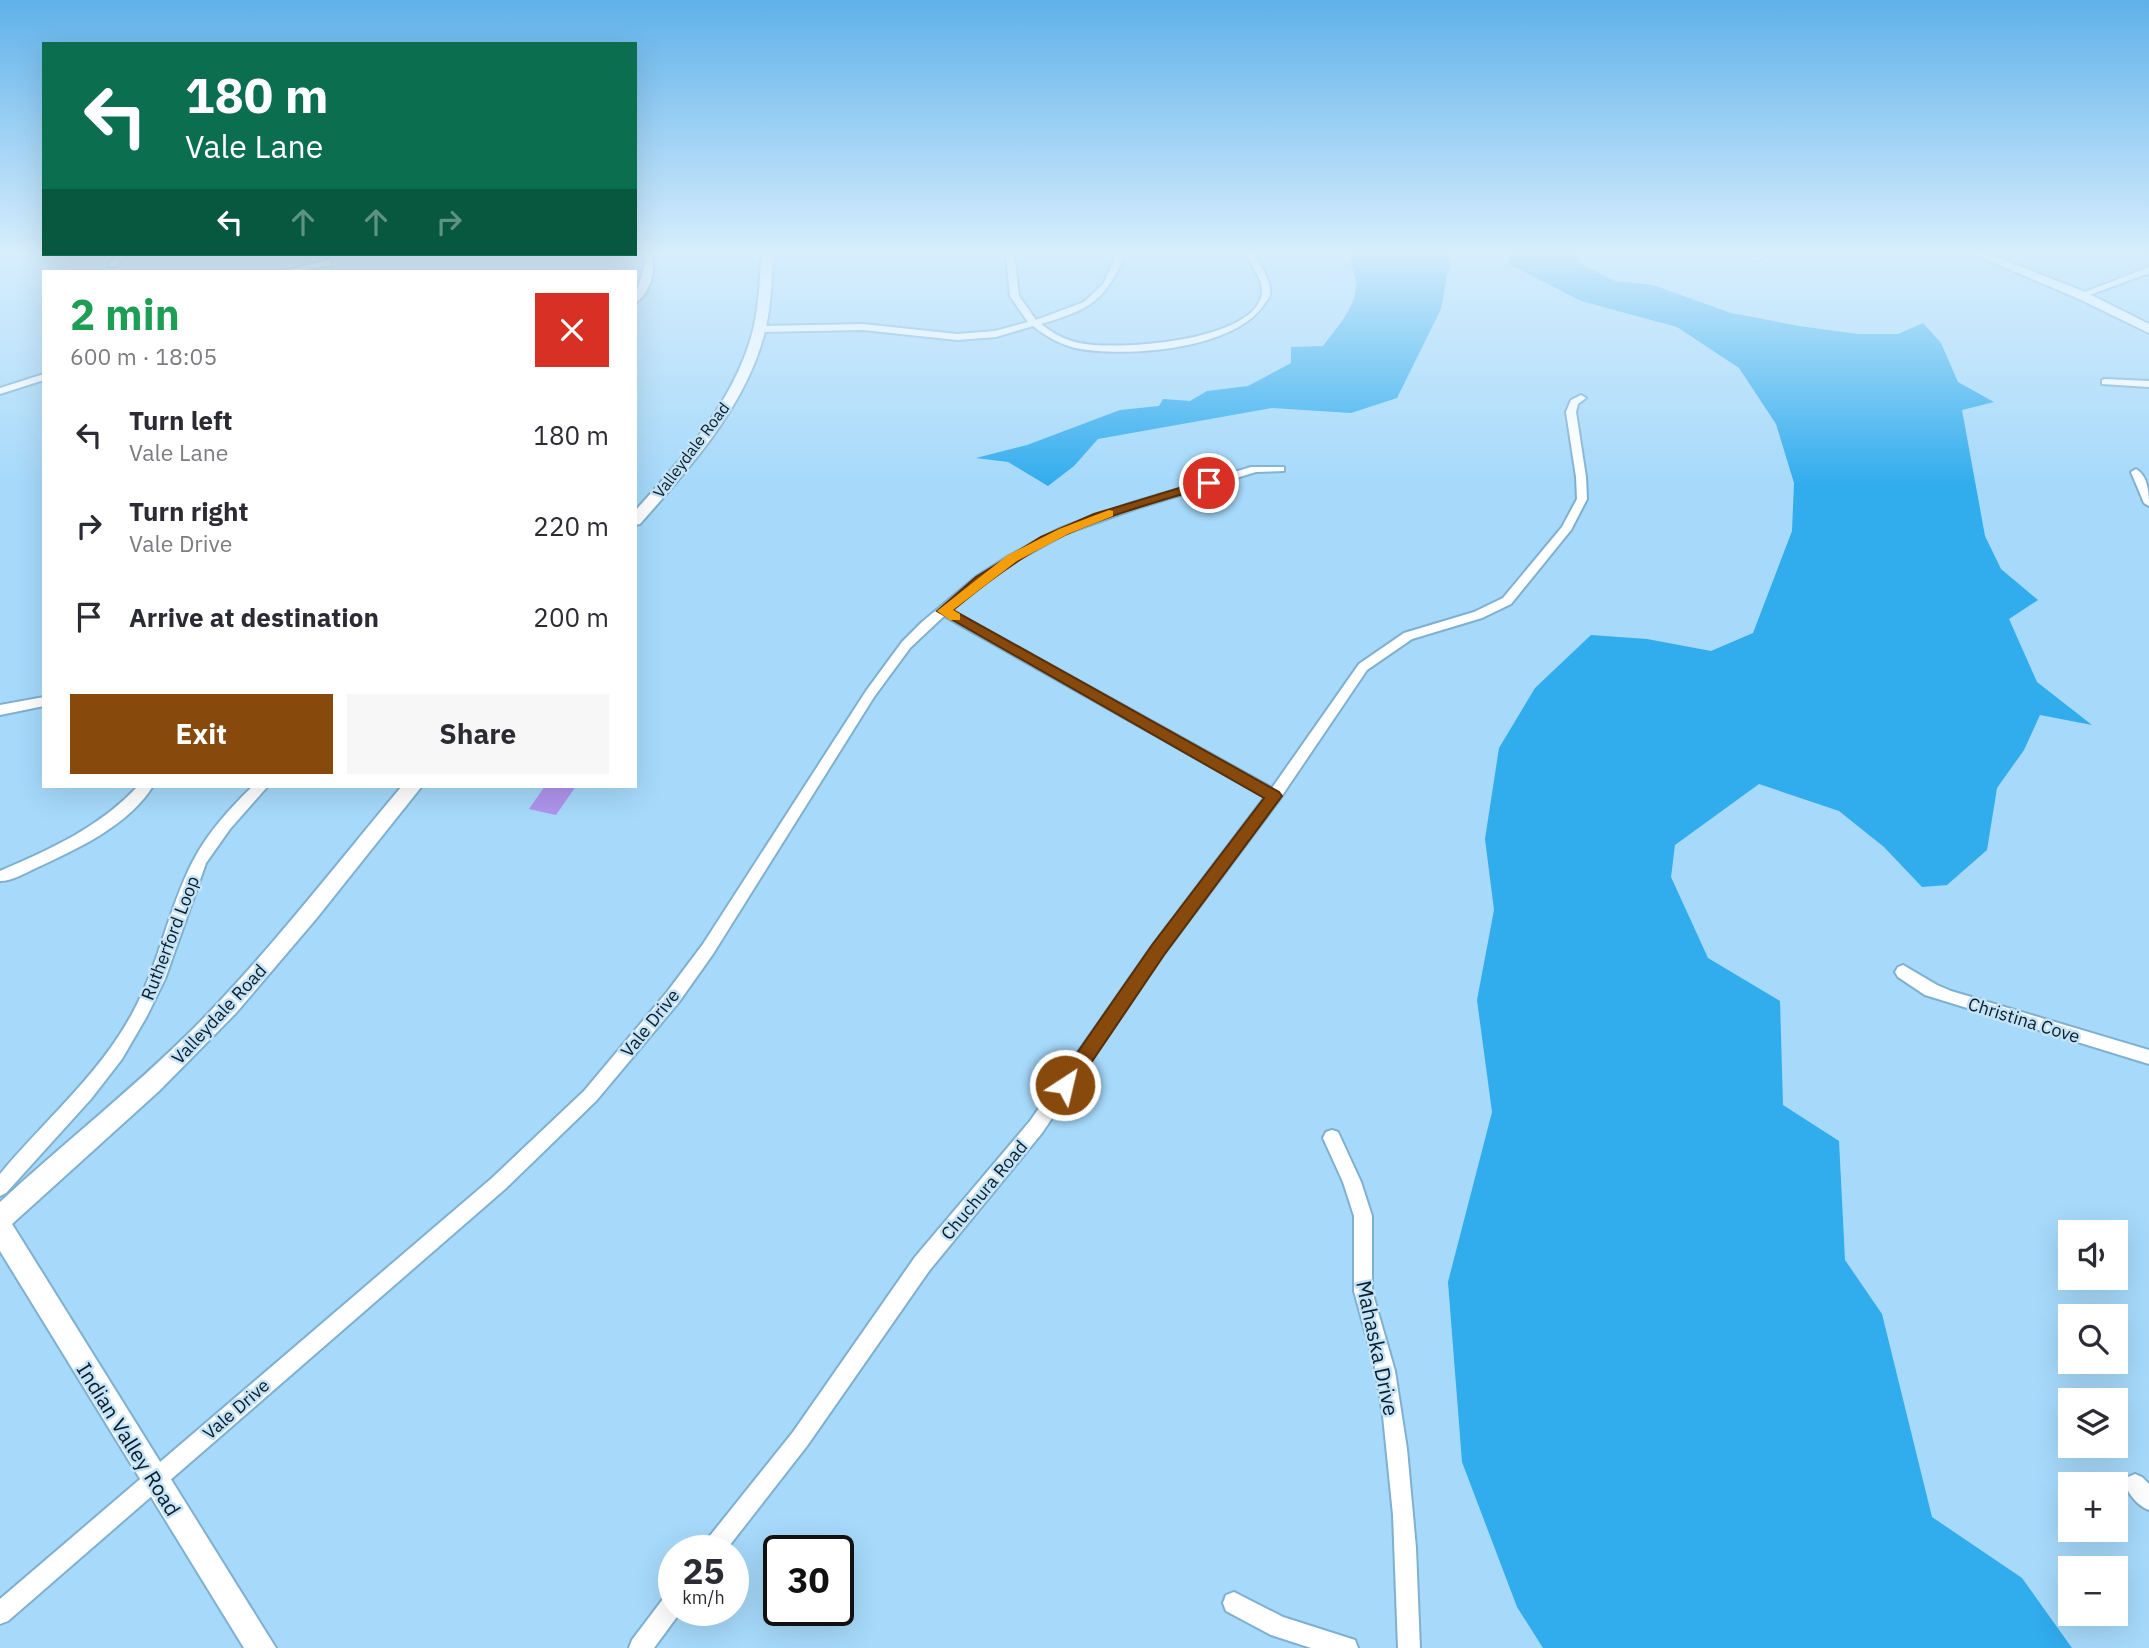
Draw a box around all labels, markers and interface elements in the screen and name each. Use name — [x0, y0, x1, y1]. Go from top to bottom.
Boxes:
text: 180 m — [185, 63, 329, 126]
icon: left — [70, 70, 161, 161]
text: Vale Lane — [185, 125, 323, 167]
icon: left — [211, 203, 249, 241]
icon: ahead — [284, 203, 322, 241]
icon: ahead — [357, 203, 395, 241]
icon: right — [430, 203, 468, 241]
text: 2 min — [70, 287, 180, 342]
button: close — [535, 293, 609, 367]
text: 600 m · 18:05 — [70, 341, 217, 371]
street label: Valleydale Road — [649, 398, 733, 502]
text: Turn left — [129, 403, 232, 437]
icon: left — [70, 416, 108, 454]
text: 180 m — [533, 418, 609, 452]
text: Vale Lane — [129, 437, 228, 467]
pin — [1179, 453, 1239, 513]
icon: arrive — [1190, 464, 1228, 502]
text: Turn right — [129, 494, 248, 528]
icon: right — [70, 507, 108, 545]
text: 220 m — [533, 509, 609, 543]
text: Vale Drive — [129, 528, 232, 558]
icon: arrive — [70, 598, 108, 636]
text: Arrive at destination — [129, 600, 379, 634]
text: 200 m — [533, 600, 609, 634]
button: Exit — [70, 694, 333, 774]
button: Share — [347, 694, 609, 774]
street label: Rutherford Loop — [136, 873, 204, 1003]
street label: Valleydale Road — [167, 959, 271, 1069]
street label: Vale Drive — [616, 984, 684, 1062]
street label: Christina Cove — [1965, 992, 2083, 1048]
position arrow — [1028, 1048, 1102, 1122]
street label: Chuchura Road — [936, 1136, 1032, 1244]
map controls — [2058, 1220, 2128, 1626]
button: sound — [2058, 1220, 2128, 1290]
street label: Mahaska Drive — [1350, 1278, 1406, 1418]
button: search — [2058, 1304, 2128, 1374]
street label: Indian Valley Road — [71, 1357, 187, 1521]
street label: Vale Drive — [198, 1374, 274, 1444]
button: layers — [2058, 1388, 2128, 1458]
button: + — [2058, 1472, 2128, 1542]
speed limit sign: 30 — [763, 1535, 854, 1626]
text: 25 — [682, 1548, 725, 1594]
button: − — [2058, 1556, 2128, 1626]
text: km/h — [682, 1586, 725, 1609]

